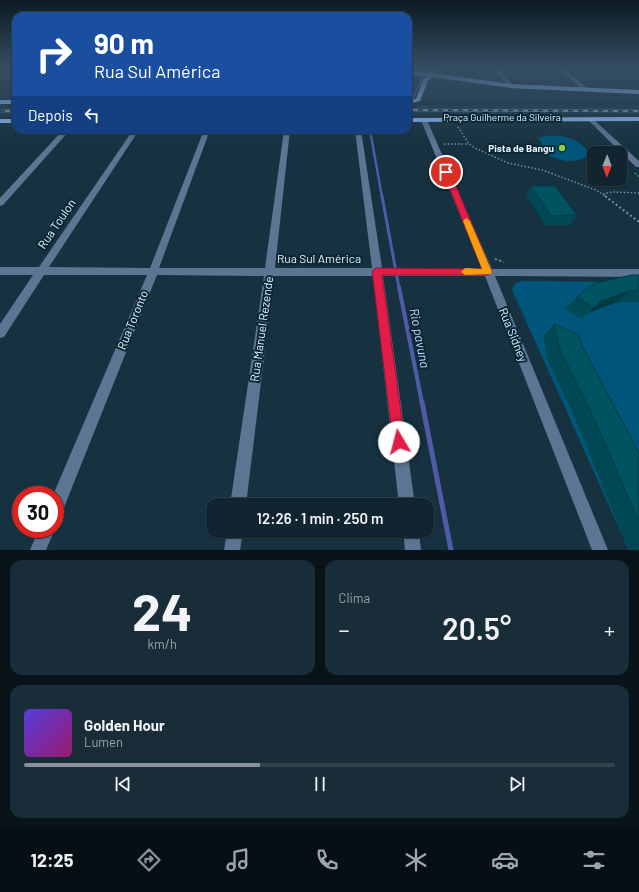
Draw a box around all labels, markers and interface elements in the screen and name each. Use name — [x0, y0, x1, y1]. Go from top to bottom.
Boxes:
text: 90 m — [94, 26, 154, 60]
icon: right — [28, 28, 80, 80]
text: Rua Sul América — [94, 60, 220, 82]
icon: left — [81, 104, 103, 126]
text: Depois — [28, 106, 73, 124]
street label: Praça Guilherme da Silveira — [443, 111, 561, 123]
place label: Pista de Bangu — [488, 142, 554, 154]
marker: Pista de Bangu — [557, 143, 567, 153]
north arrow — [587, 146, 627, 186]
map controls — [587, 146, 627, 186]
pin — [429, 155, 463, 189]
icon: arrive — [435, 161, 457, 183]
street label: Rua Toulon — [34, 196, 78, 251]
street label: Rua Sul América — [277, 251, 361, 265]
street label: Rua Manuel Rezende — [247, 275, 275, 382]
street label: Rua Toronto — [114, 288, 150, 351]
street label: Rua Sidney — [497, 306, 531, 364]
water label: Rio pavuna — [406, 307, 434, 369]
position arrow — [378, 421, 420, 463]
speed limit sign: 30 — [12, 486, 64, 538]
text: 12:26 · 1 min · 250 m — [257, 509, 383, 527]
text: 24 — [132, 579, 193, 641]
text: Clima — [339, 590, 370, 606]
text: 20.5° — [442, 610, 511, 646]
text: − — [339, 616, 350, 642]
text: + — [604, 616, 615, 642]
text: km/h — [148, 636, 177, 652]
text: Golden Hour — [84, 716, 165, 734]
text: Lumen — [84, 734, 123, 750]
icon: previous — [112, 773, 134, 795]
icon: pause — [309, 773, 331, 795]
icon: next — [506, 773, 528, 795]
icon: directions — [135, 846, 163, 874]
icon: music — [224, 846, 252, 874]
icon: phone — [313, 846, 341, 874]
icon: climate — [402, 846, 430, 874]
icon: car — [491, 846, 519, 874]
icon: filters — [580, 846, 608, 874]
text: 12:25 — [31, 849, 73, 871]

